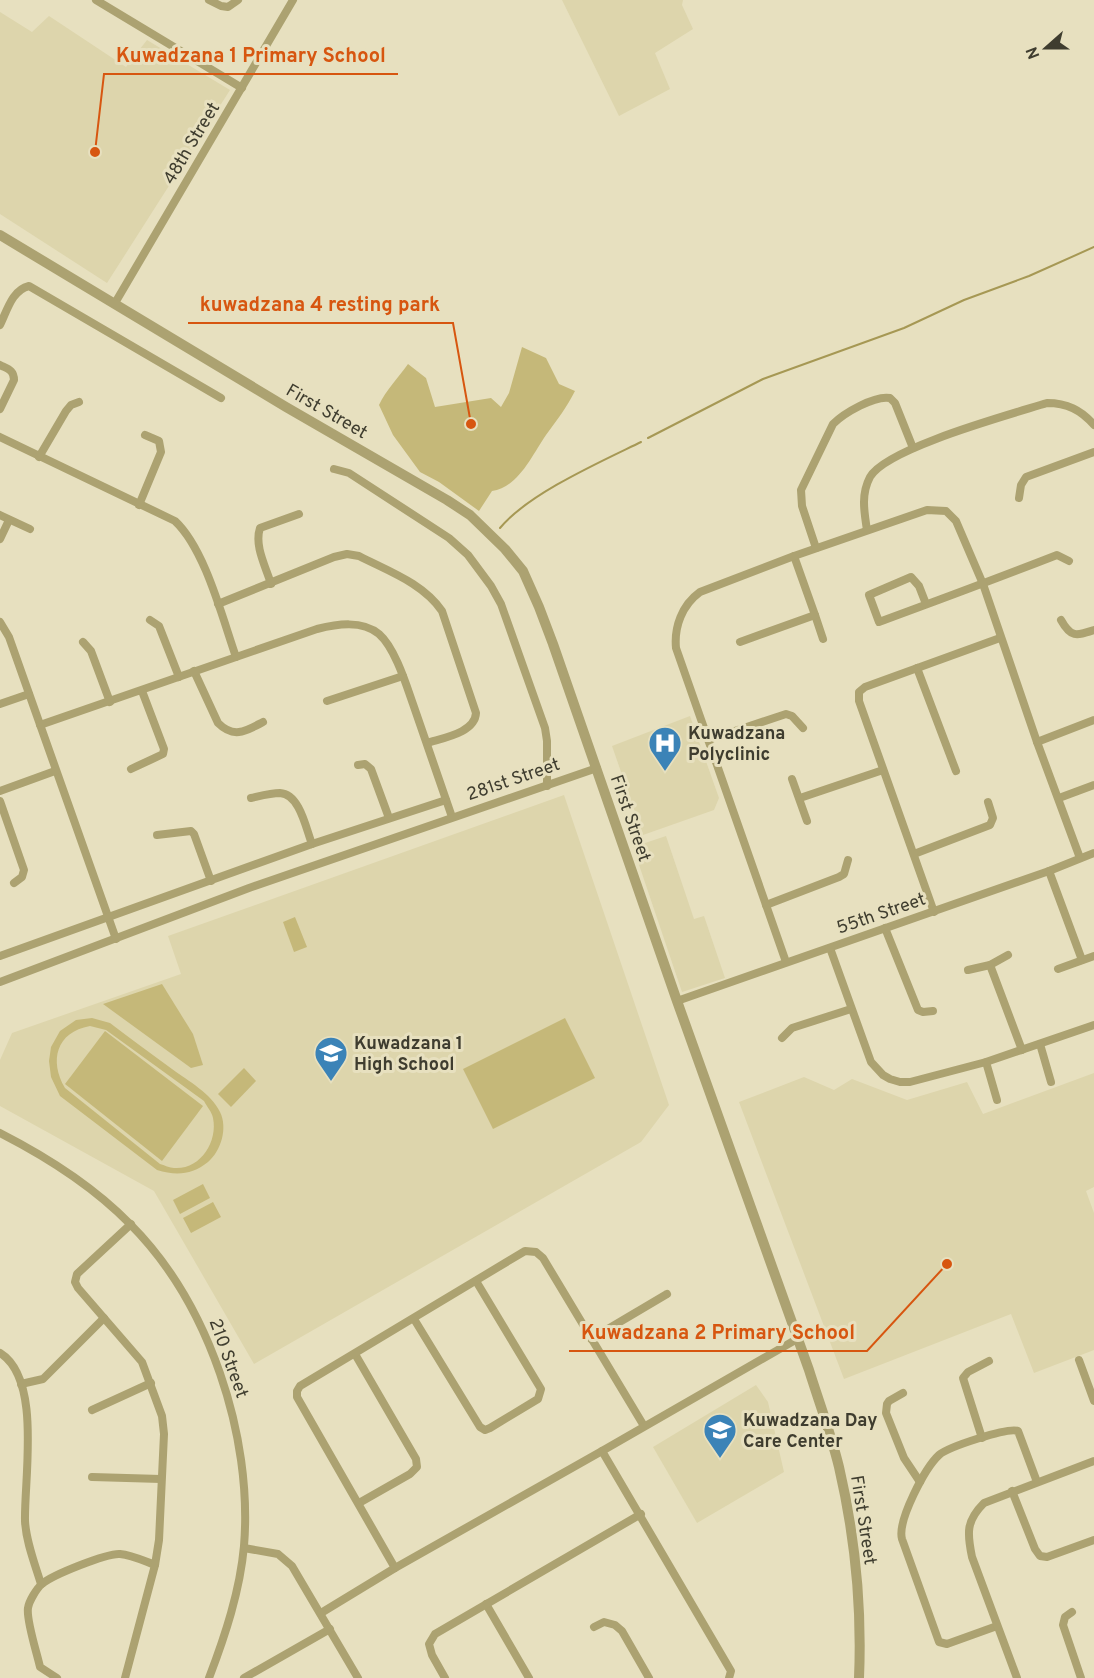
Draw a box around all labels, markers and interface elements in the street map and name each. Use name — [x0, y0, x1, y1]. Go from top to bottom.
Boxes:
north arrow — [1016, 18, 1076, 78]
callout: Kuwadzana 1 Primary School — [104, 36, 398, 74]
text: Kuwadzana 1 Primary School — [116, 44, 386, 70]
text: N — [1022, 44, 1045, 62]
street label: 48th Street — [159, 98, 226, 189]
callout: kuwadzana 4 resting park — [188, 285, 453, 323]
text: kuwadzana 4 resting park — [200, 293, 440, 319]
street label: First Street — [281, 380, 371, 445]
place label: Kuwadzana Polyclinic — [688, 723, 785, 767]
hospital icon: Kuwadzana Polyclinic — [647, 725, 683, 772]
street label: 281st Street — [464, 754, 563, 807]
street label: First Street — [604, 772, 655, 865]
street label: 55th Street — [834, 888, 929, 940]
place label: Kuwadzana 1 High School — [354, 1033, 463, 1077]
school or university icon: Kuwadzana 1 High School — [313, 1035, 349, 1082]
callout: Kuwadzana 2 Primary School — [569, 1313, 867, 1351]
street label: 210 Street — [203, 1316, 253, 1401]
text: Kuwadzana 2 Primary School — [581, 1321, 855, 1347]
place label: Kuwadzana Day Care Center — [743, 1410, 877, 1454]
school or university icon: Kuwadzana Day Care Center — [702, 1412, 738, 1459]
street label: First Street — [844, 1474, 881, 1567]

